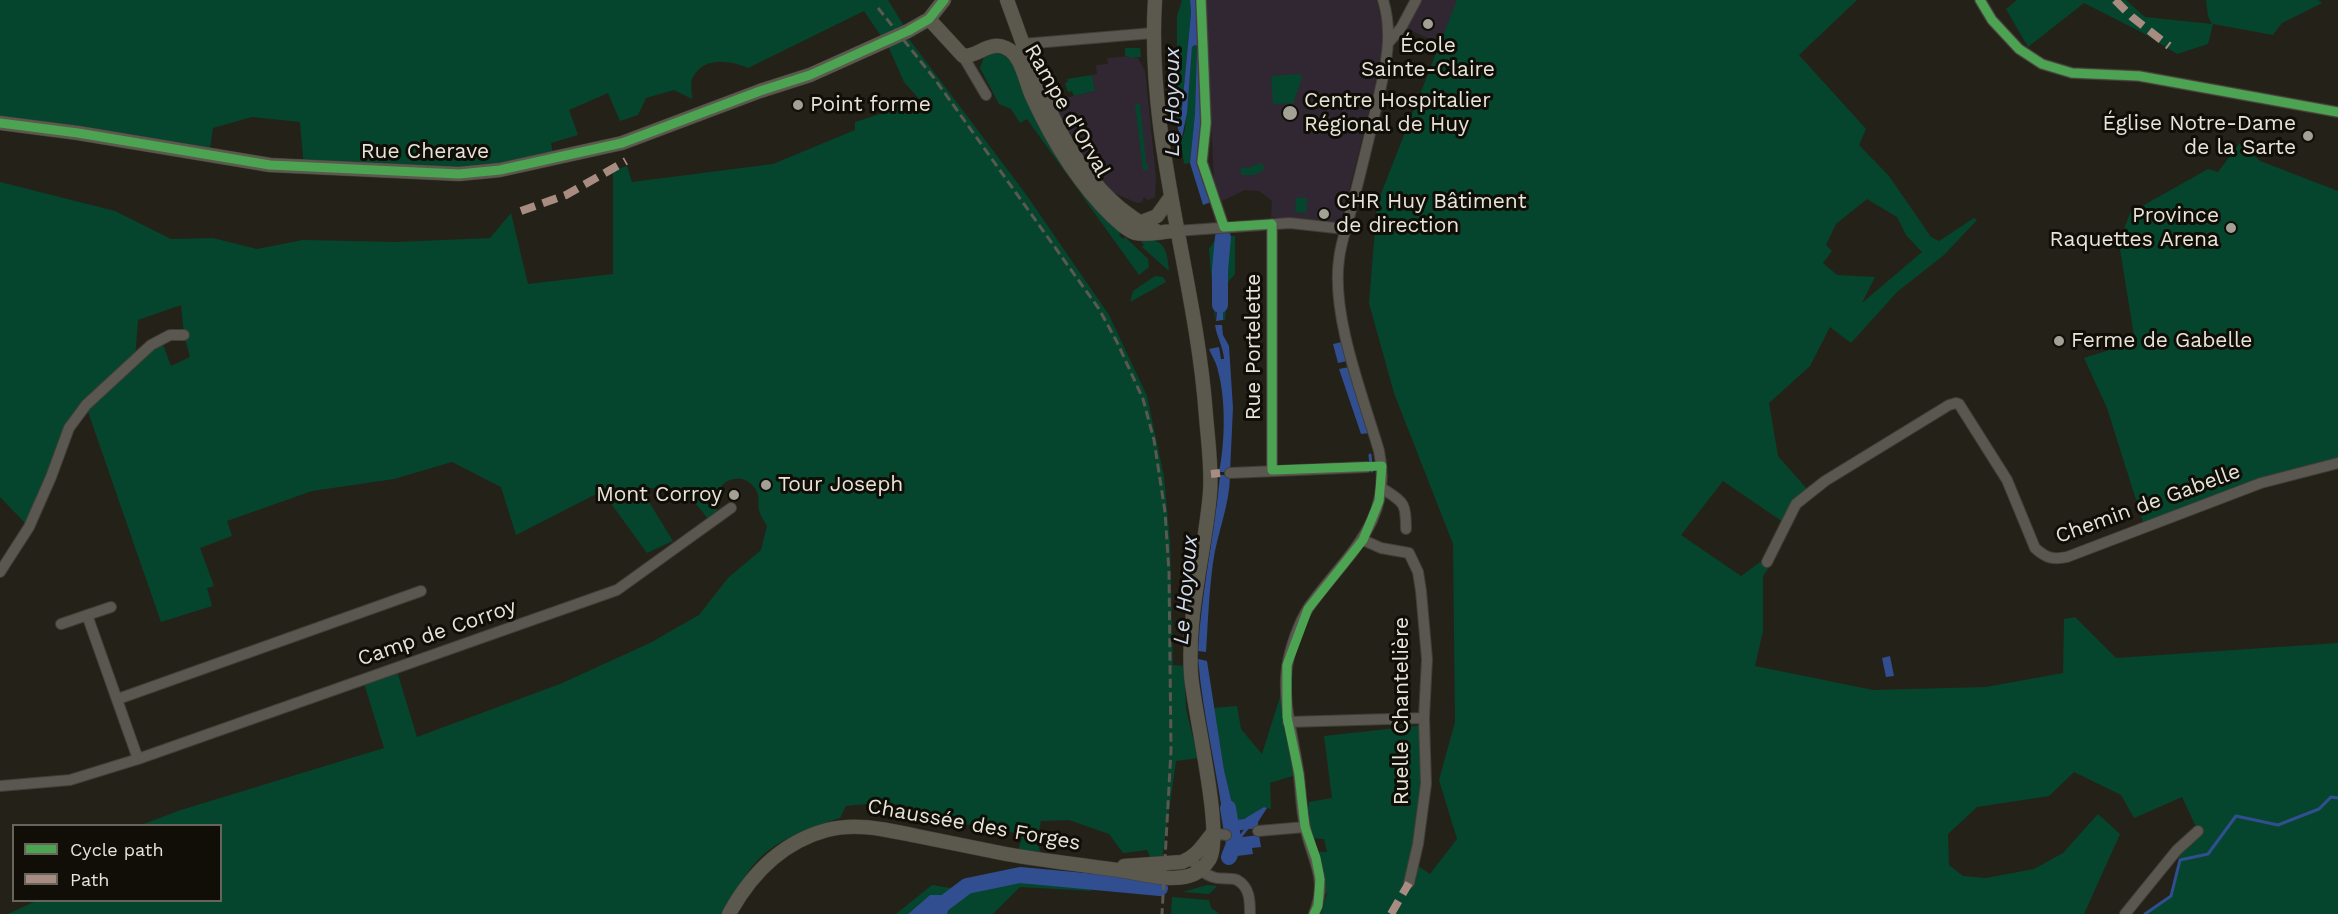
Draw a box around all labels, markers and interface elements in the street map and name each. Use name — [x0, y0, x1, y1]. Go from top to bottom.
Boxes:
marker: École Sainte-Claire — [1421, 17, 1435, 31]
place label: École Sainte-Claire — [1361, 33, 1495, 83]
street label: Rampe d'Orval — [1019, 40, 1115, 182]
water label: Le Hoyoux — [1160, 47, 1186, 157]
place label: Centre Hospitalier Régional de Huy — [1304, 88, 1491, 138]
place label: Point forme — [810, 92, 931, 118]
marker: Point forme — [791, 98, 805, 112]
marker: Centre Hospitalier Régional de Huy — [1281, 104, 1299, 122]
place label: Église Notre-Dame de la Sarte — [2102, 111, 2296, 161]
marker: Église Notre-Dame de la Sarte — [2301, 129, 2315, 143]
street label: Rue Cherave — [361, 139, 489, 165]
place label: CHR Huy Bâtiment de direction — [1336, 189, 1526, 239]
place label: Province Raquettes Arena — [2050, 203, 2219, 253]
marker: CHR Huy Bâtiment de direction — [1317, 207, 1331, 221]
marker: Province Raquettes Arena — [2224, 221, 2238, 235]
street label: Rue Portelette — [1241, 274, 1267, 420]
place label: Ferme de Gabelle — [2071, 328, 2252, 354]
marker: Ferme de Gabelle — [2052, 334, 2066, 348]
street label: Chemin de Gabelle — [2052, 459, 2244, 549]
place label: Tour Joseph — [778, 472, 903, 498]
marker: Tour Joseph — [759, 478, 773, 492]
place label: Mont Corroy — [596, 482, 722, 508]
marker: Mont Corroy — [727, 488, 741, 502]
water label: Le Hoyoux — [1168, 534, 1204, 646]
street label: Camp de Corroy — [354, 594, 520, 672]
street label: Ruelle Chantelière — [1389, 617, 1415, 805]
street label: Chaussée des Forges — [865, 794, 1083, 856]
legend — [12, 824, 222, 902]
text: Cycle path — [70, 839, 164, 860]
text: Path — [70, 869, 110, 890]

